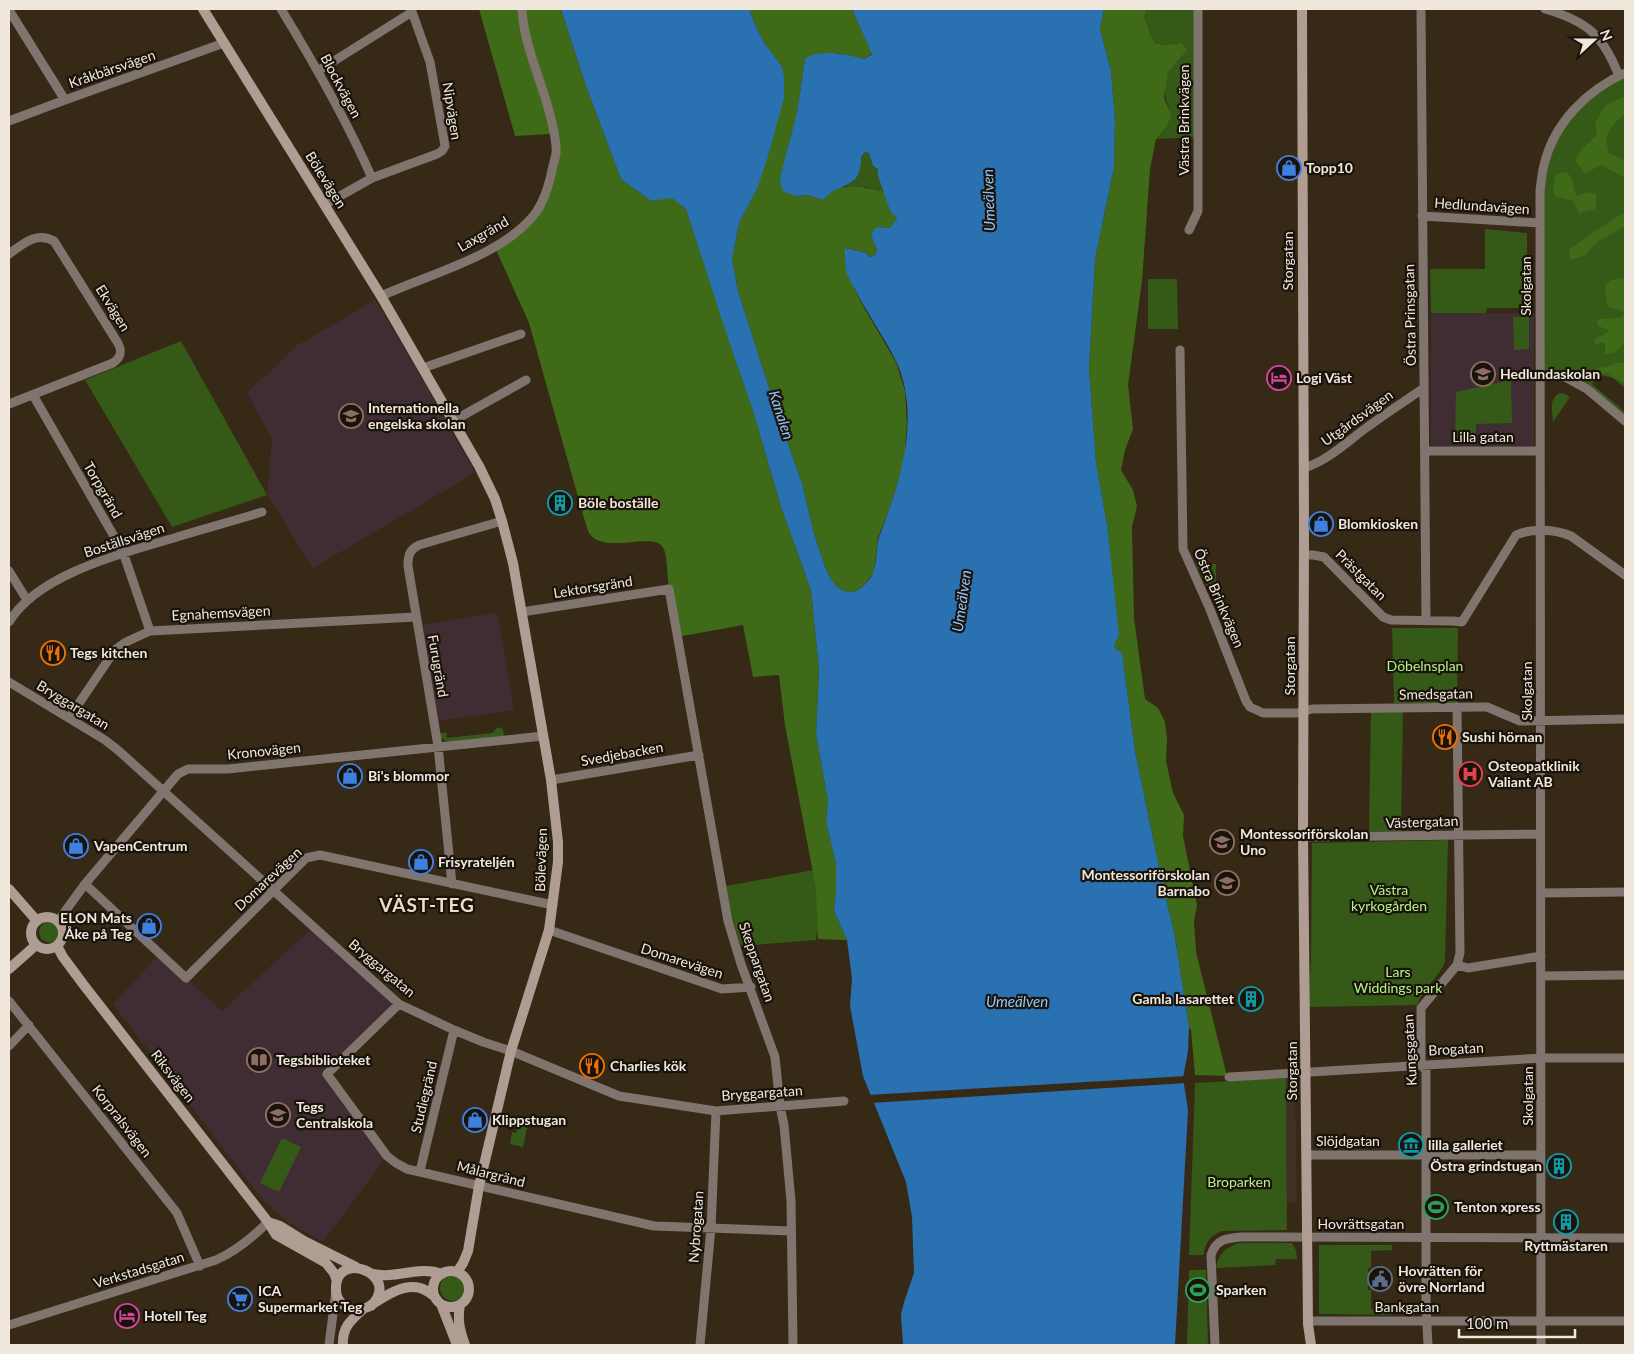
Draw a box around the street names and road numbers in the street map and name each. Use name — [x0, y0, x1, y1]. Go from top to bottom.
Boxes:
street label: Kråkbärsvägen — [66, 46, 157, 91]
street label: Blockvägen — [317, 51, 365, 121]
street label: Västra Brinkvägen — [1175, 65, 1192, 175]
street label: Nipvägen — [440, 81, 465, 141]
street label: Bölevägen — [302, 148, 351, 211]
street label: Hedlundavägen — [1434, 194, 1530, 217]
street label: Laxgränd — [454, 212, 511, 255]
street label: Storgatan — [1279, 231, 1296, 291]
street label: Skolgatan — [1517, 256, 1534, 316]
street label: Östra Prinsgatan — [1400, 264, 1419, 366]
street label: Ekvägen — [93, 281, 134, 334]
street label: Utgårdsvägen — [1318, 386, 1396, 449]
street label: Lilla gatan — [1452, 428, 1514, 445]
street label: Torpgränd — [80, 459, 126, 521]
street label: Boställsvägen — [81, 518, 166, 561]
street label: Östra Brinkvägen — [1191, 546, 1248, 650]
street label: Prästgatan — [1332, 546, 1390, 604]
street label: Lektorsgränd — [552, 572, 634, 601]
street label: Egnahemsvägen — [171, 601, 271, 624]
street label: Furugränd — [425, 633, 452, 698]
street label: Storgatan — [1281, 636, 1298, 696]
street label: Skolgatan — [1518, 661, 1535, 721]
street label: Bryggargatan — [34, 676, 113, 733]
street label: Smedsgatan — [1399, 684, 1473, 703]
street label: Kronovägen — [226, 738, 302, 763]
street label: Svedjebacken — [579, 738, 665, 769]
street label: Västergatan — [1385, 812, 1459, 831]
street label: Bölevägen — [531, 828, 550, 892]
street label: Domarevägen — [231, 843, 305, 914]
street label: Skeppargatan — [736, 920, 779, 1004]
street label: Bryggargatan — [346, 935, 419, 1000]
street label: Domarevägen — [639, 939, 725, 982]
street label: Kungsgatan — [1399, 1014, 1420, 1086]
street label: Brogatan — [1428, 1039, 1484, 1058]
street label: Storgatan — [1283, 1041, 1300, 1101]
street label: Riksvägen — [148, 1046, 199, 1105]
street label: Studiegränd — [407, 1059, 440, 1135]
street label: Skolgatan — [1519, 1066, 1536, 1126]
street label: Korpralsvägen — [89, 1081, 156, 1160]
street label: Bryggargatan — [721, 1081, 803, 1104]
street label: Slöjdgatan — [1316, 1132, 1380, 1149]
street label: Målargränd — [455, 1157, 527, 1190]
street label: Nybrogatan — [685, 1190, 706, 1264]
street label: Hovrättsgatan — [1318, 1215, 1404, 1232]
street label: Verkstadsgatan — [91, 1248, 186, 1291]
street label: Bankgatan — [1375, 1298, 1439, 1315]

